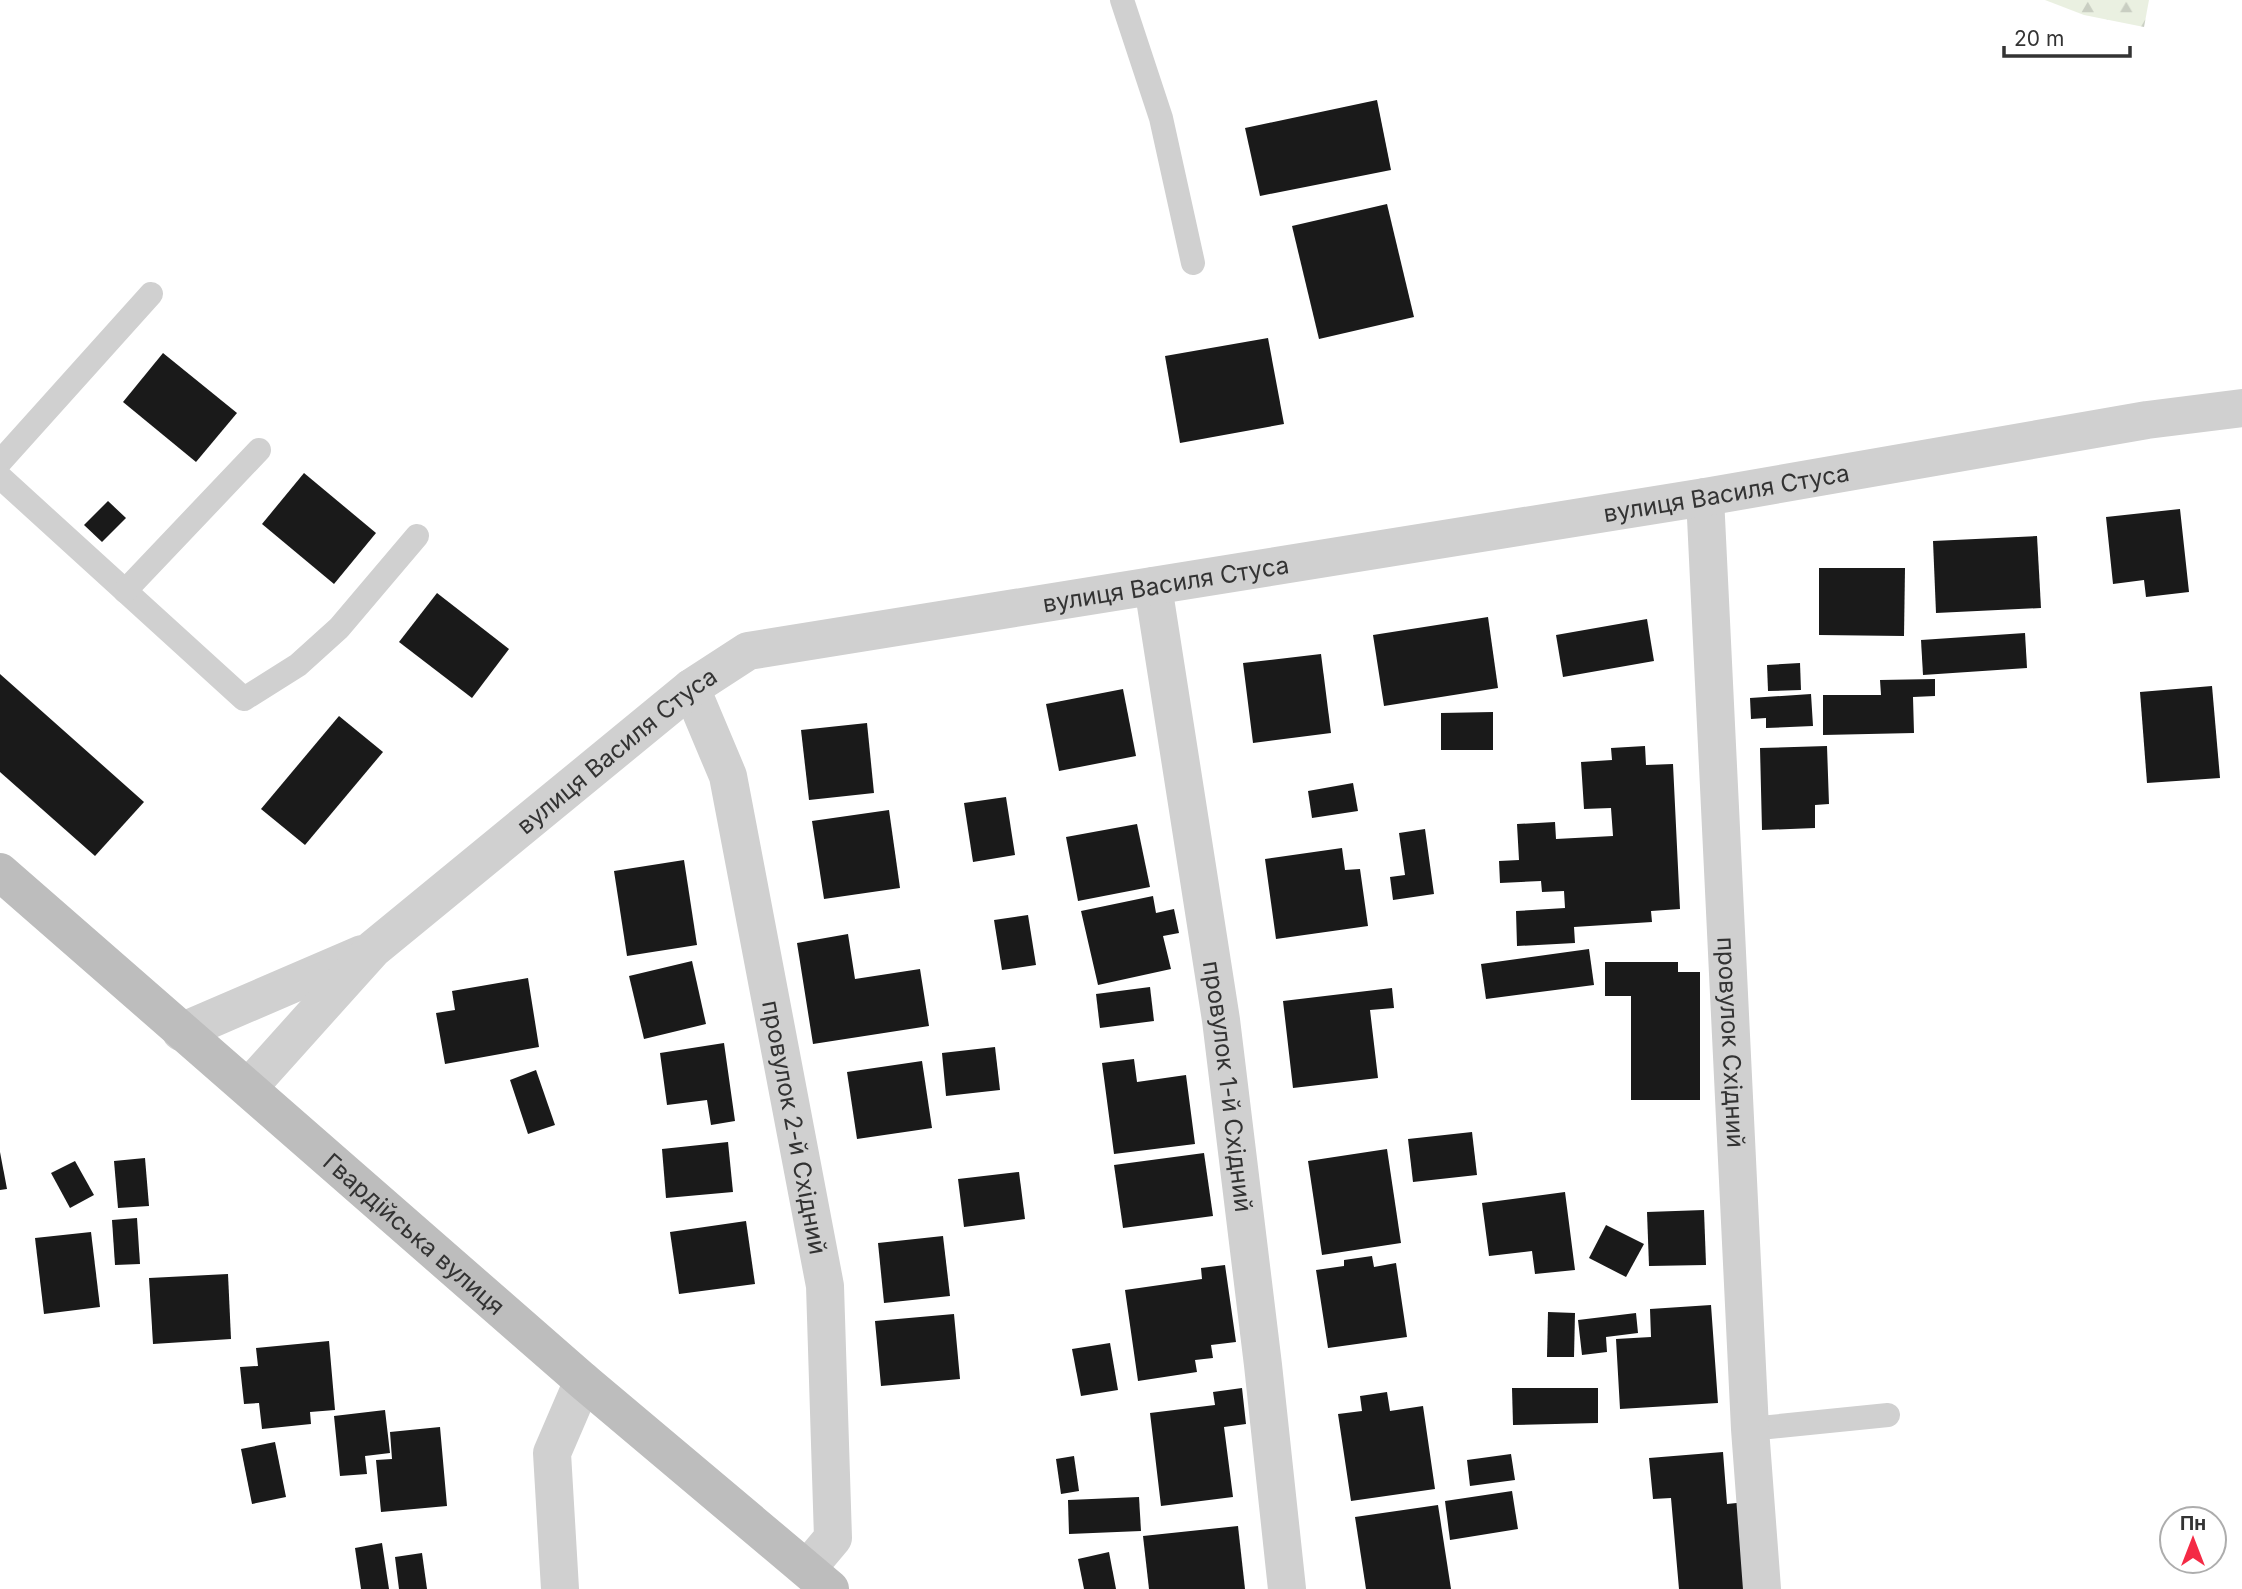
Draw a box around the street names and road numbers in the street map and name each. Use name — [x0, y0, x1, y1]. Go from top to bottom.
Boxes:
street label: вулиця Василя Стуса — [1601, 458, 1852, 528]
street label: вулиця Василя Стуса — [1041, 550, 1291, 618]
street label: вулиця Василя Стуса — [511, 661, 722, 840]
street label: провулок Східний — [1712, 936, 1751, 1149]
street label: провулок 1-й Східний — [1197, 959, 1259, 1214]
street label: провулок 2-й Східний — [756, 998, 833, 1257]
street label: Гвардійська вулиця — [318, 1147, 511, 1321]

